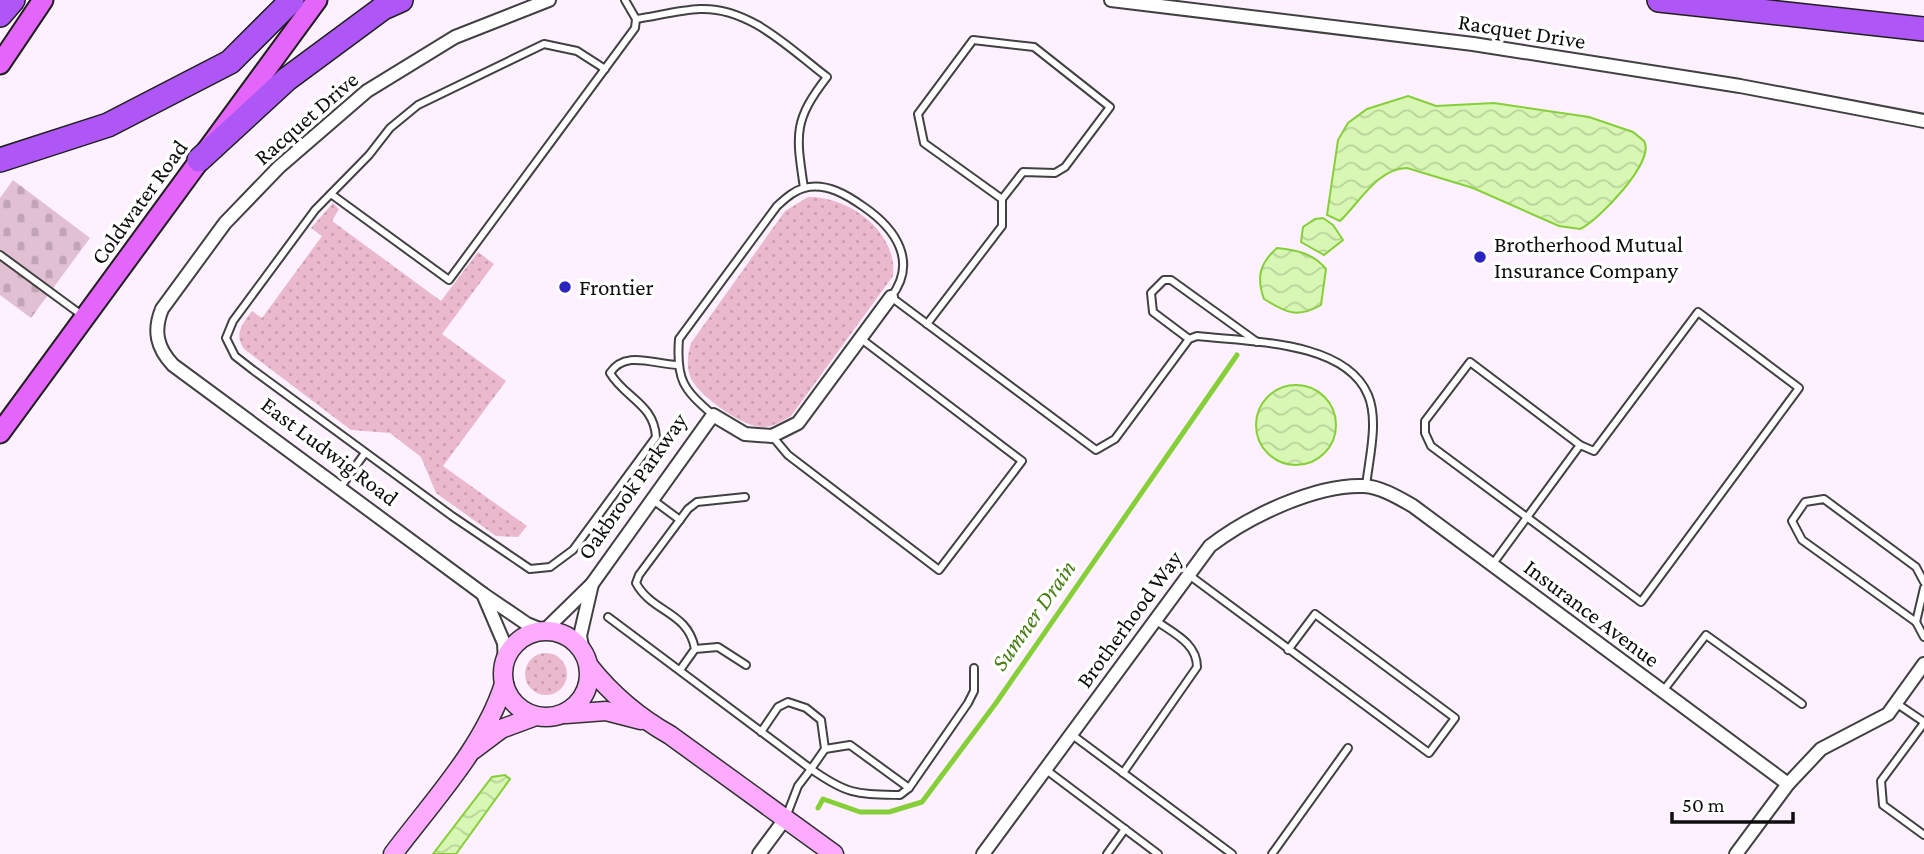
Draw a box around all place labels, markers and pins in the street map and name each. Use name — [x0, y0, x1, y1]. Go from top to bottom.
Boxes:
place label: Brotherhood Mutual Insurance Company — [1494, 231, 1683, 283]
marker: Brotherhood Mutual Insurance Company — [1472, 249, 1488, 265]
place label: Frontier — [579, 274, 654, 300]
marker: Frontier — [557, 279, 573, 295]

